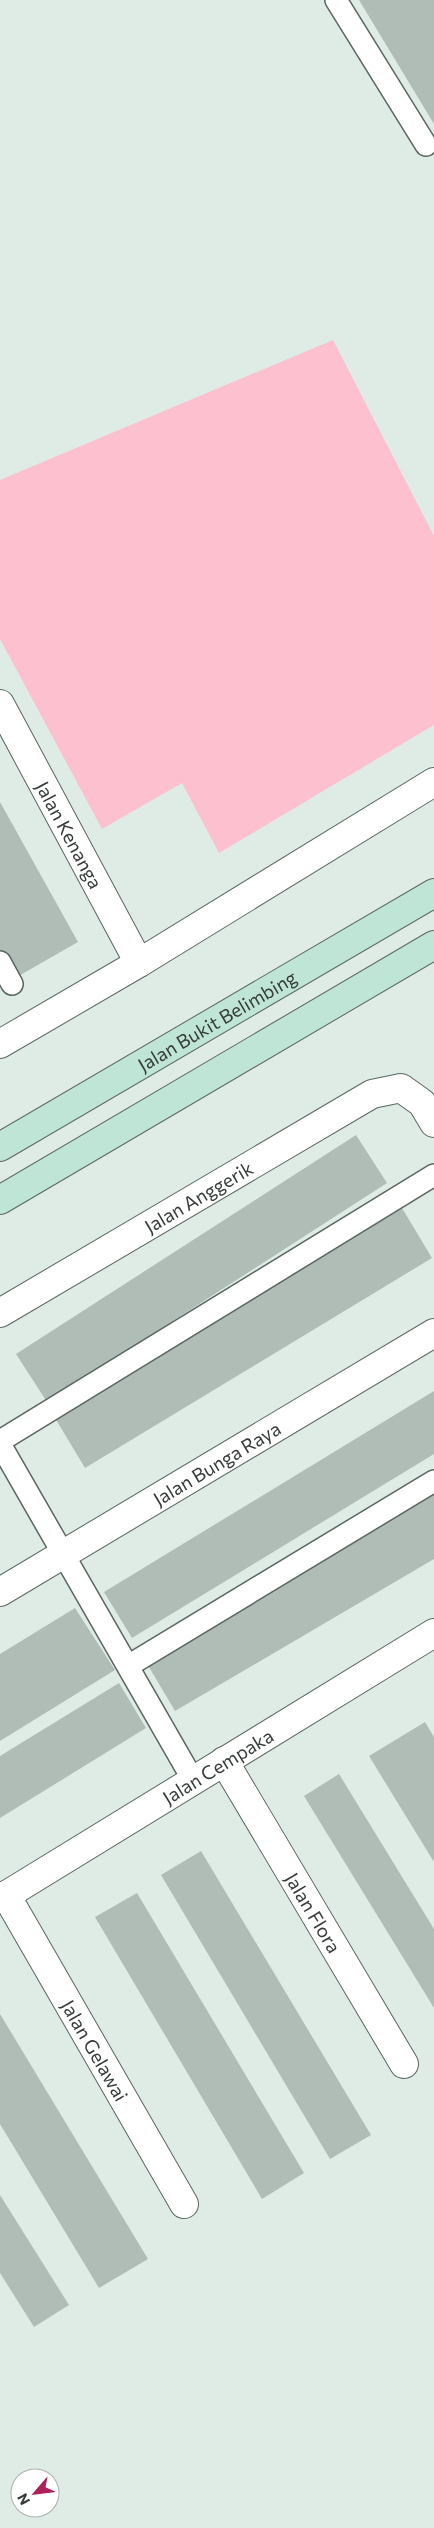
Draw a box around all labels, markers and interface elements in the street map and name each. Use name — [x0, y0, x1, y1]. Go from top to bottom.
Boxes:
street label: Jalan Kenanga — [32, 777, 108, 892]
street label: Jalan Bukit Belimbing — [133, 965, 300, 1076]
street label: Jalan Anggerik — [140, 1155, 257, 1237]
street label: Jalan Bunga Raya — [149, 1416, 284, 1510]
street label: Jalan Cempaka — [158, 1723, 277, 1808]
street label: Jalan Flora — [281, 1868, 347, 1957]
street label: Jalan Gelawai — [57, 1995, 134, 2105]
north arrow — [10, 2468, 60, 2518]
text: N — [13, 2491, 33, 2508]

